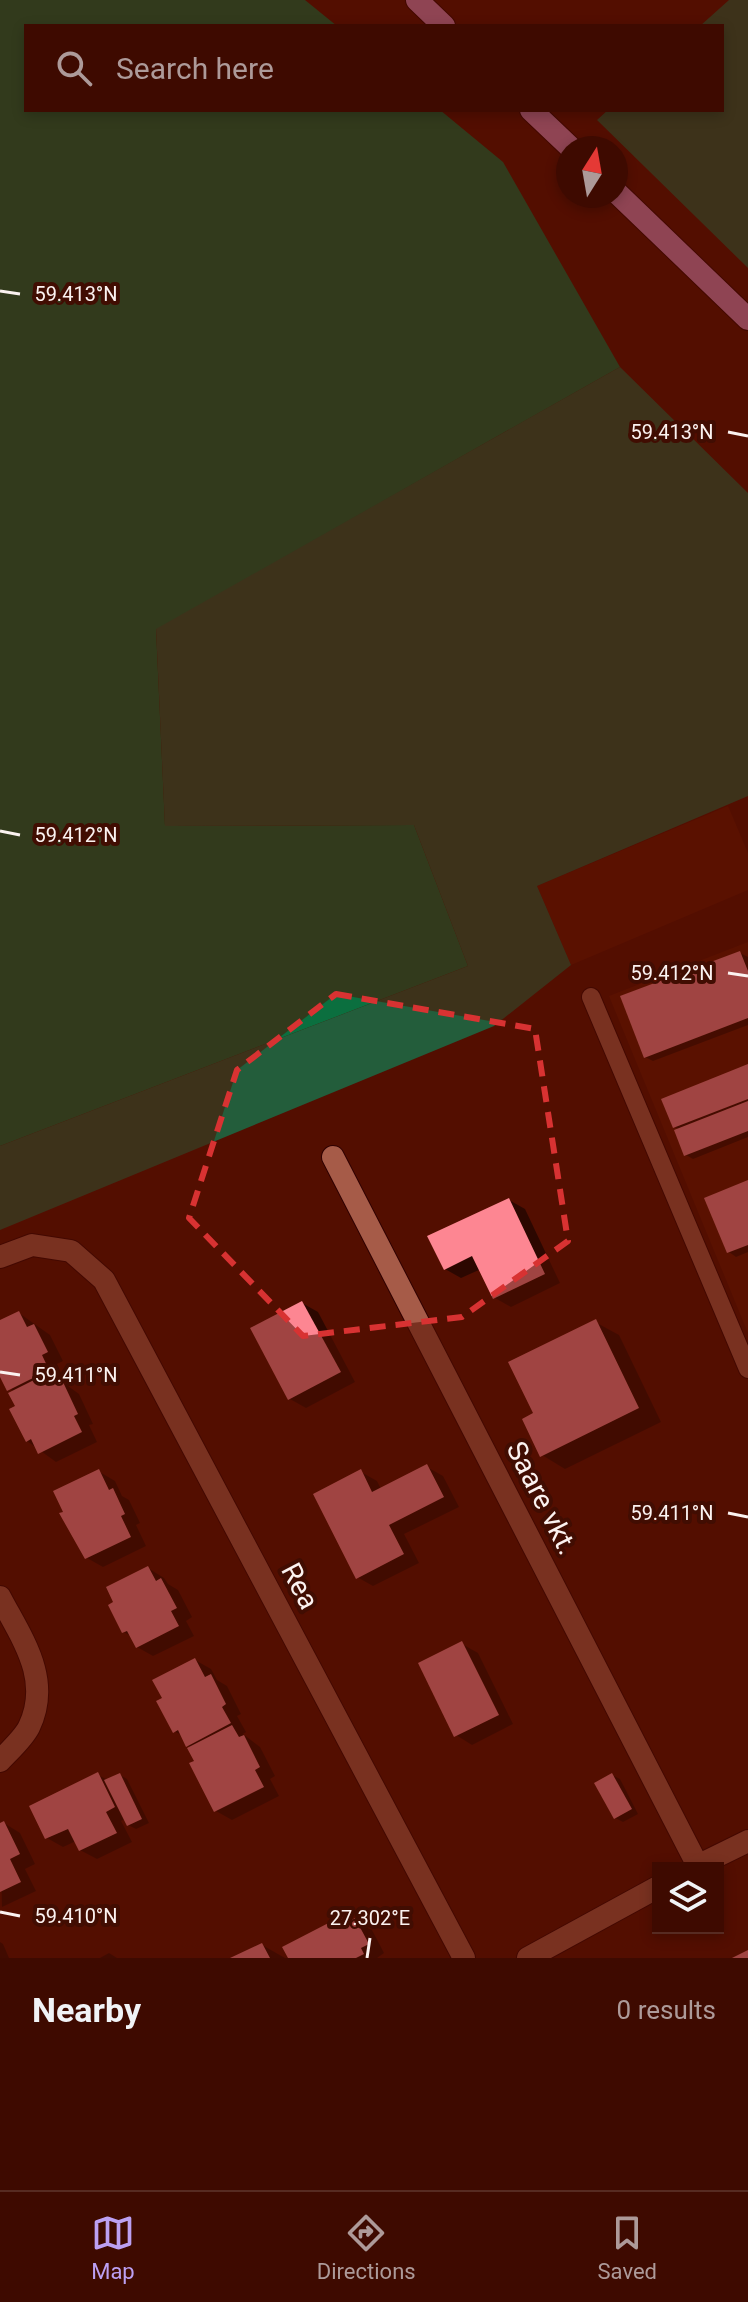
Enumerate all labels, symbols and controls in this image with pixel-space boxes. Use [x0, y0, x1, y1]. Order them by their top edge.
search box [24, 24, 724, 112]
icon: search [52, 46, 96, 90]
text: Search here [116, 51, 274, 86]
north arrow [556, 136, 628, 208]
text: 59.413°N [34, 282, 118, 306]
text: 59.413°N [630, 420, 714, 444]
text: 59.412°N [34, 823, 118, 847]
text: 59.412°N [630, 961, 714, 985]
text: 59.411°N [34, 1363, 118, 1387]
street label: Saare vkt. [500, 1436, 584, 1560]
text: 59.411°N [630, 1501, 714, 1525]
street label: Rea [274, 1557, 326, 1615]
map controls [652, 1862, 724, 1934]
button: layers [652, 1862, 724, 1934]
text: 59.410°N [34, 1904, 118, 1928]
text: 27.302°E [330, 1906, 410, 1930]
text: Nearby [32, 1990, 141, 2030]
text: 0 results [617, 1995, 716, 2025]
tab: Map [91, 2211, 135, 2284]
tab: Directions [317, 2211, 416, 2284]
tab: Saved [598, 2211, 657, 2284]

